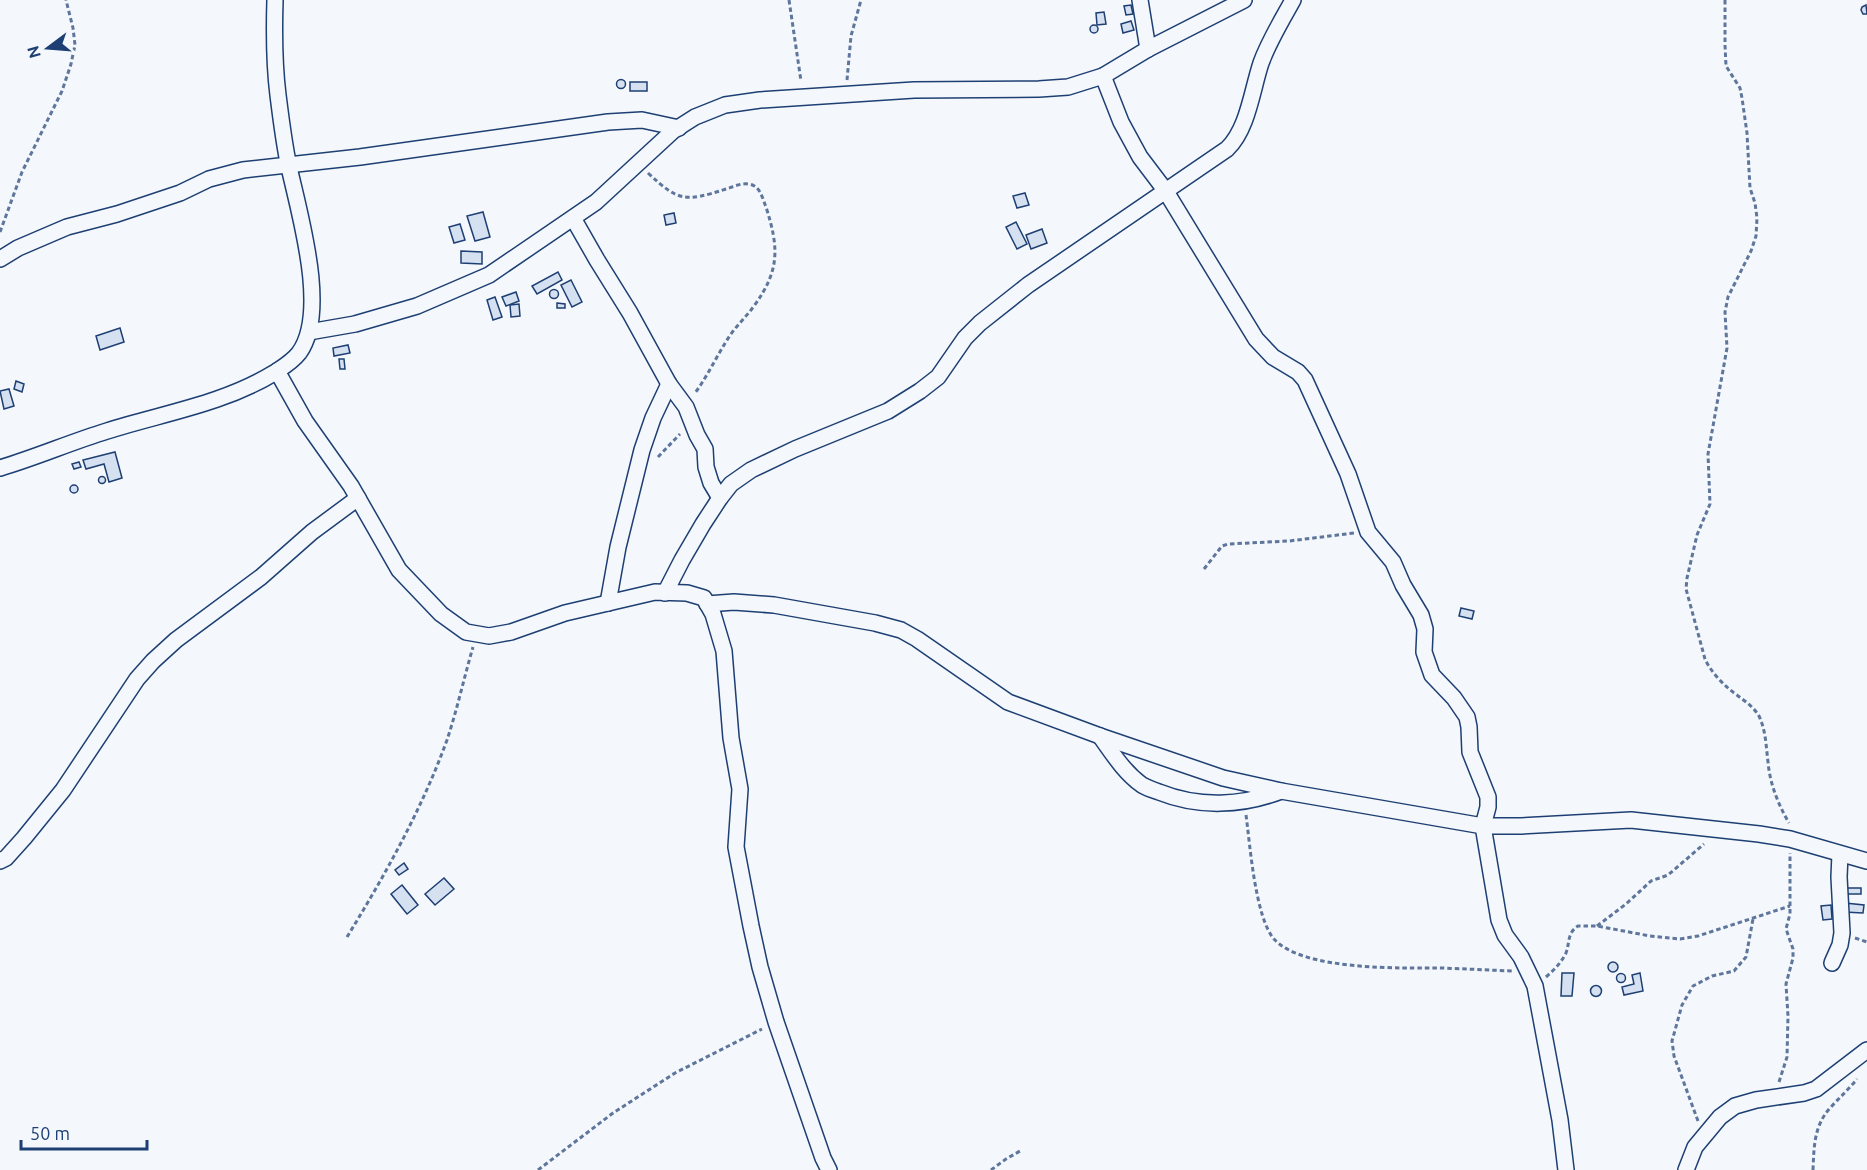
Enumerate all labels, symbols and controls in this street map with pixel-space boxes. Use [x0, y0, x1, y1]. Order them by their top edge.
north arrow [18, 18, 78, 78]
text: N [23, 44, 44, 60]
scale bar [21, 1113, 147, 1151]
text: 50 m [30, 1123, 70, 1143]

